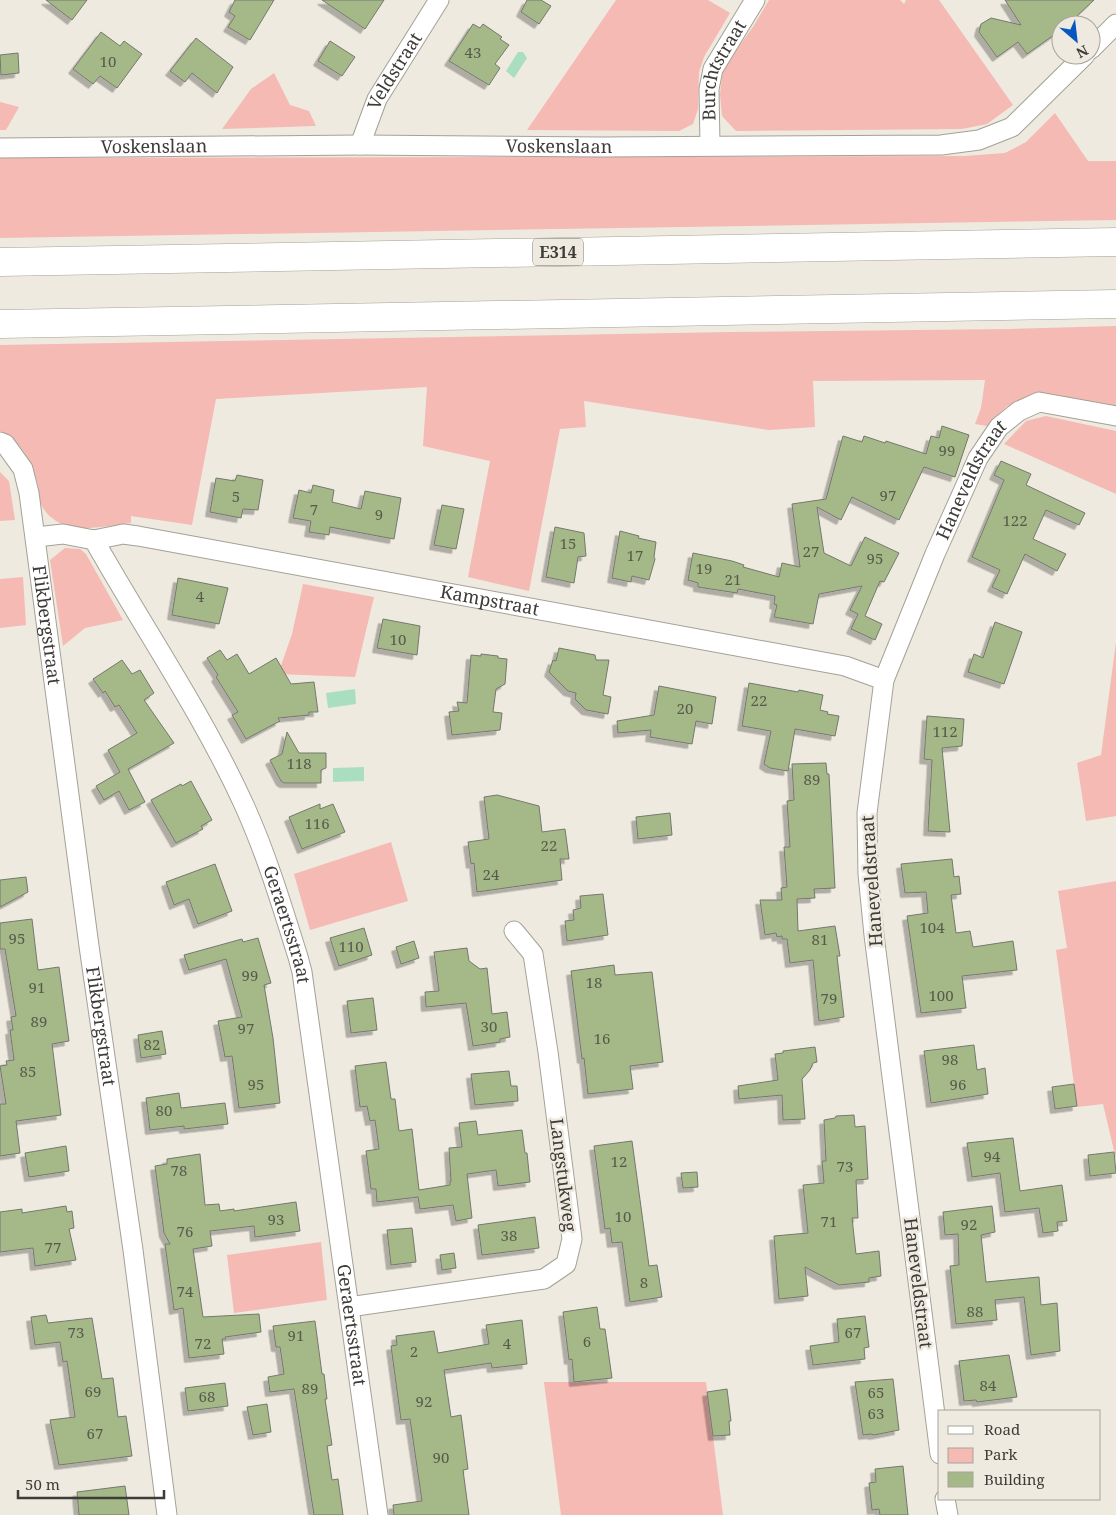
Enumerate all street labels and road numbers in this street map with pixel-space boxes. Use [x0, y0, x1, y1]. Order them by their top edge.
street label: Burchtstraat [696, 15, 751, 121]
street label: Veldstraat [361, 27, 427, 113]
street label: Voskenslaan [101, 133, 208, 158]
street label: Voskenslaan [506, 133, 613, 158]
road number: E314 [533, 238, 583, 266]
street label: Haneveldstraat [930, 413, 1010, 543]
street label: Flikbergstraat [28, 563, 67, 686]
street label: Kampstraat [438, 579, 541, 621]
street label: Haneveldstraat [854, 815, 888, 948]
street label: Geraertsstraat [258, 862, 316, 985]
street label: Flikbergstraat [81, 965, 122, 1088]
street label: Langstukweg [545, 1117, 583, 1233]
street label: Haneveldstraat [899, 1216, 939, 1350]
street label: Geraertsstraat [332, 1262, 373, 1387]

